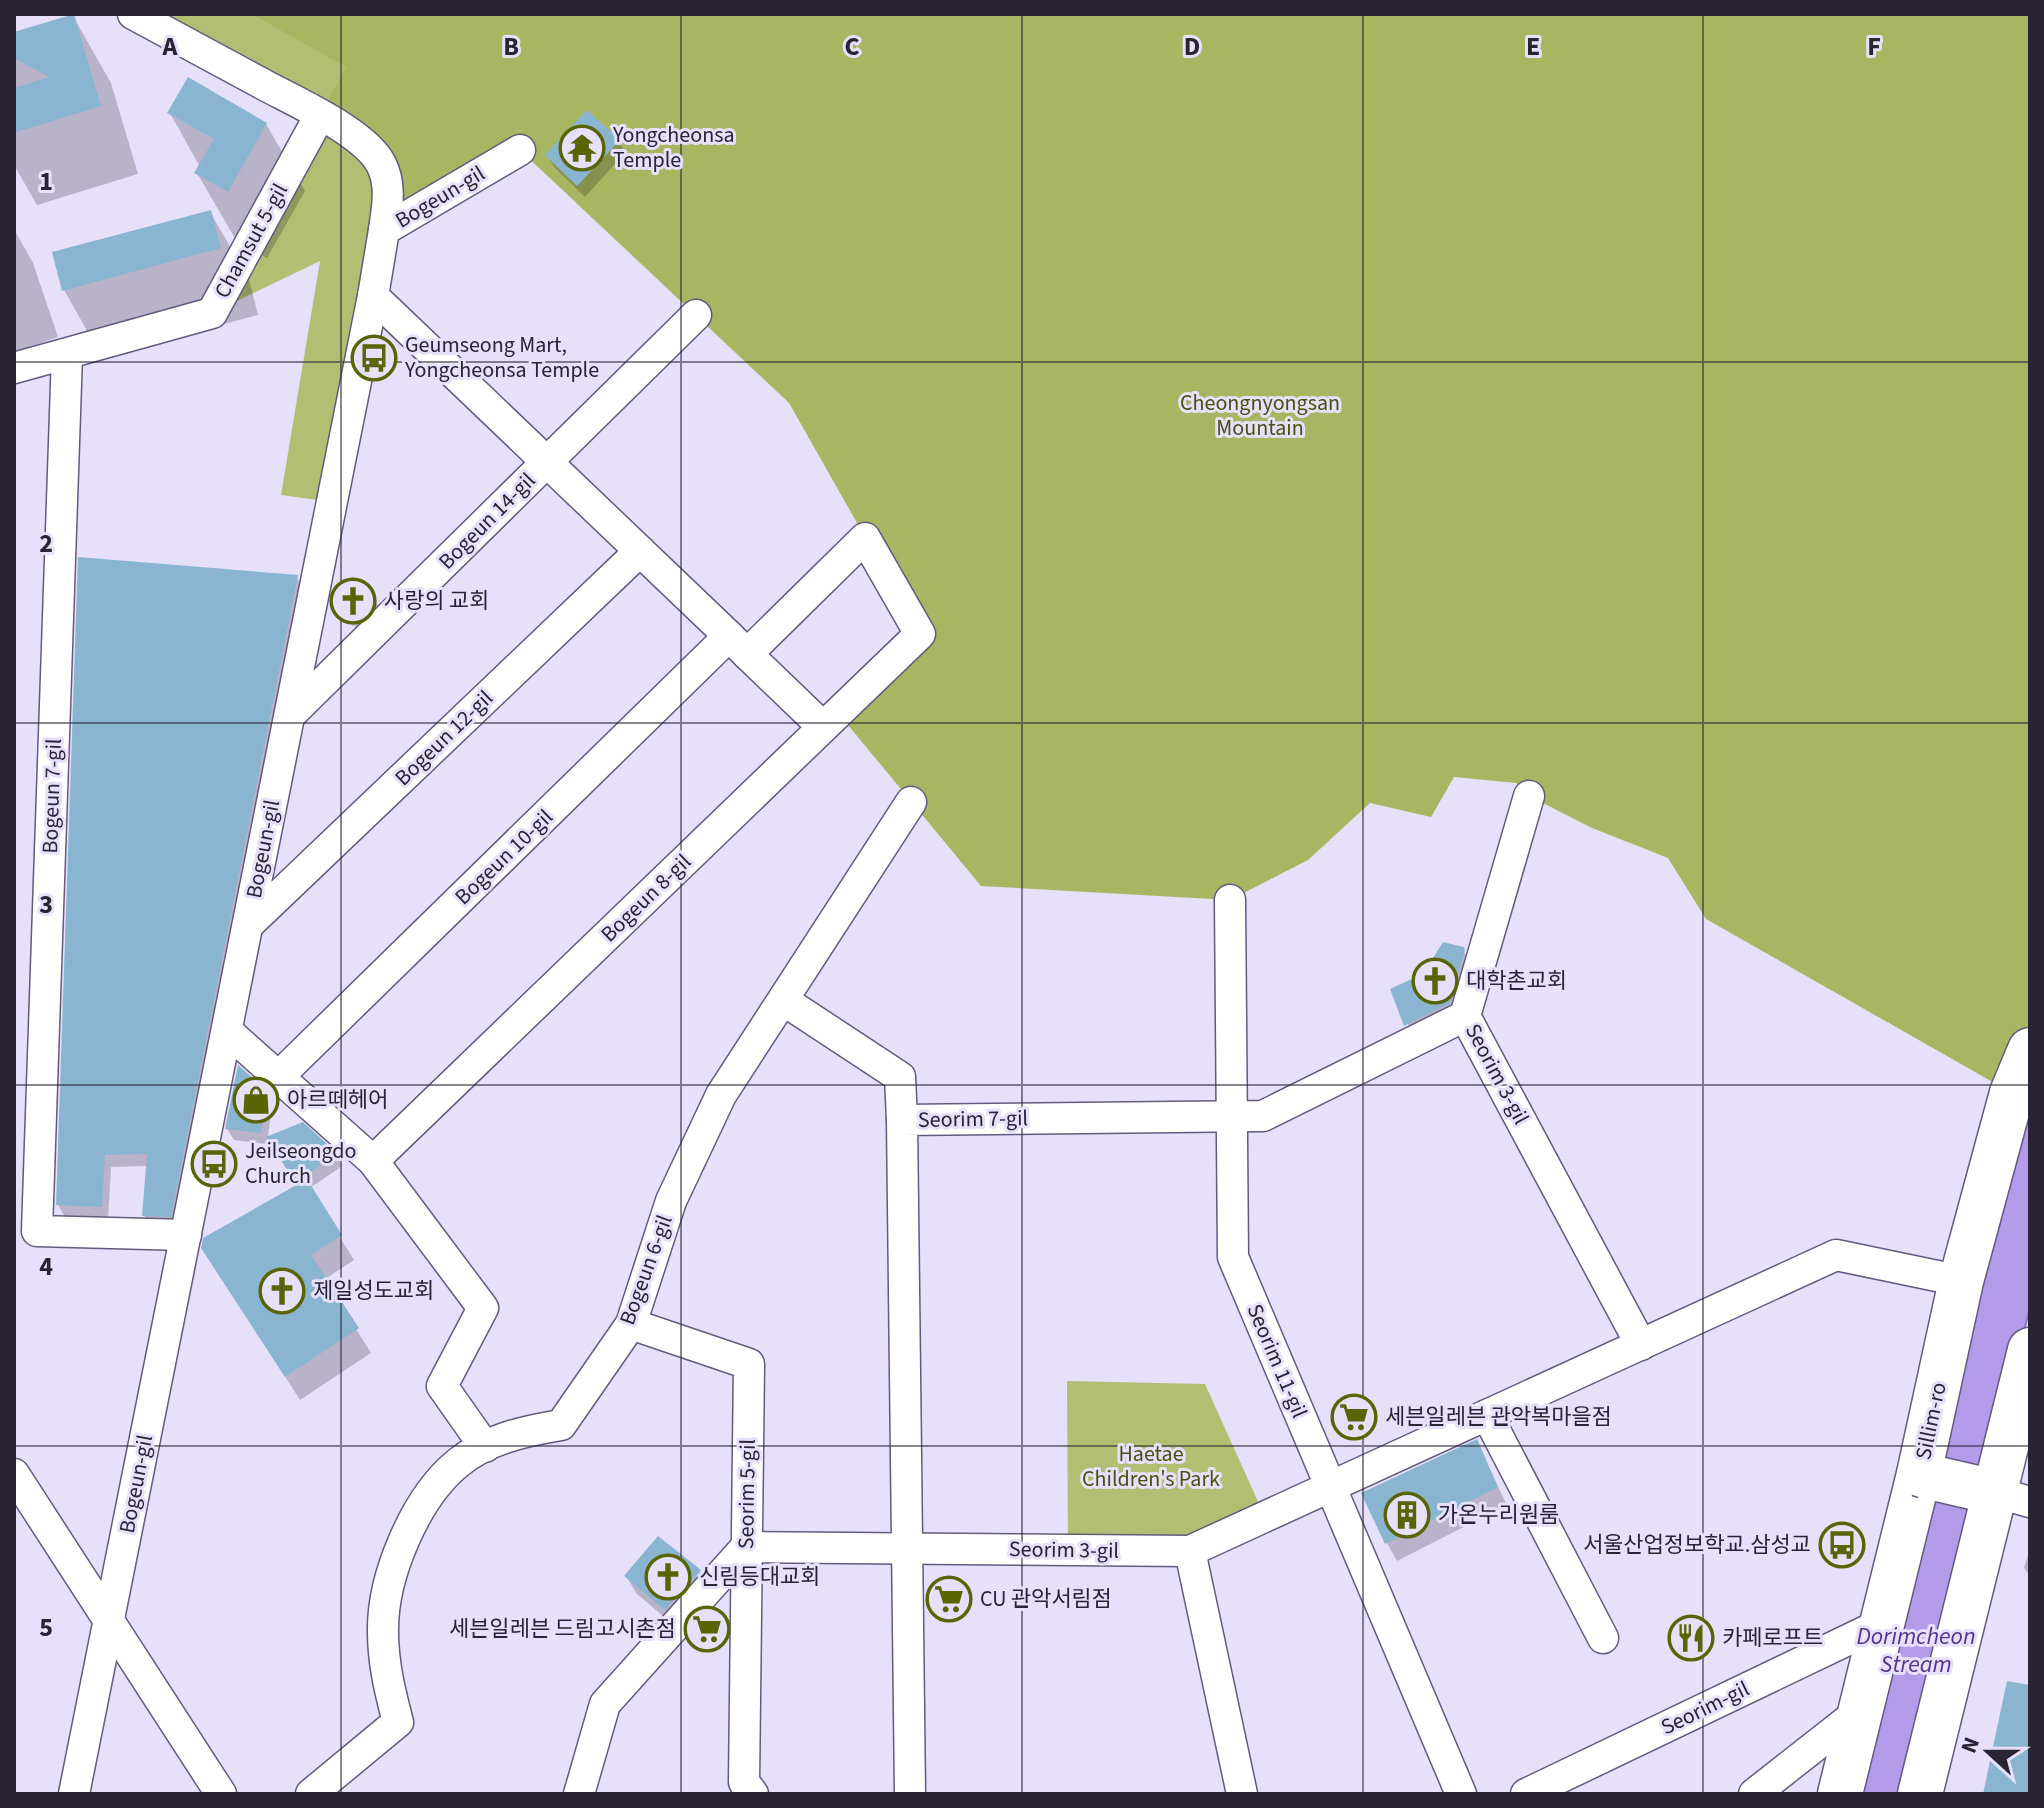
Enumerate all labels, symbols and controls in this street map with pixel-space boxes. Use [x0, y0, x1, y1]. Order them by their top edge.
text: A [162, 28, 179, 65]
text: B [503, 28, 519, 65]
text: C [844, 28, 860, 65]
text: D [1184, 28, 1200, 65]
text: E [1526, 28, 1540, 65]
text: F [1867, 28, 1881, 65]
place label: Yongcheonsa Temple [612, 119, 735, 176]
temple icon: Yongcheonsa Temple [558, 124, 606, 172]
street label: Bogeun-gil [389, 158, 491, 236]
text: 1 [39, 163, 53, 200]
street label: Chamsut 5-gil [206, 178, 296, 304]
place label: Geumseong Mart, Yongcheonsa Temple [404, 329, 599, 386]
bus stop icon: Geumseong Mart, Yongcheonsa Temple [350, 334, 398, 382]
park label: Cheongnyongsan Mountain [1180, 387, 1340, 444]
street label: Bogeun 14-gil [431, 465, 543, 577]
text: 2 [39, 525, 53, 562]
church icon: 사랑의 교회 [329, 577, 377, 625]
place label: 사랑의 교회 [384, 585, 490, 617]
street label: Bogeun 12-gil [388, 683, 500, 793]
street label: Bogeun 7-gil [34, 738, 70, 854]
street label: Bogeun-gil [238, 797, 288, 901]
street label: Bogeun 10-gil [448, 802, 560, 912]
street label: Bogeun 8-gil [594, 847, 698, 949]
text: 3 [39, 886, 53, 923]
church icon: 대학촌교회 [1411, 957, 1459, 1005]
place label: 대학촌교회 [1466, 965, 1567, 997]
street label: Seorim 3-gil [1457, 1018, 1537, 1130]
shop icon: 아르떼헤어 [232, 1076, 280, 1124]
place label: 아르떼헤어 [287, 1084, 388, 1116]
street label: Seorim 7-gil [918, 1102, 1028, 1136]
place label: Jeilseongdo Church [245, 1135, 356, 1192]
bus stop icon: Jeilseongdo Church [190, 1140, 238, 1188]
street label: Bogeun 6-gil [611, 1211, 681, 1329]
text: 4 [39, 1248, 53, 1285]
church icon: 제일성도교회 [258, 1267, 306, 1315]
place label: 제일성도교회 [313, 1275, 434, 1307]
street label: Seorim 11-gil [1239, 1299, 1315, 1423]
street label: Sillim-ro [1907, 1379, 1955, 1463]
supermarket icon: 세븐일레븐 관악복마을점 [1330, 1393, 1378, 1441]
place label: 세븐일레븐 관악복마을점 [1385, 1401, 1612, 1433]
street label: Bogeun-gil [111, 1432, 161, 1536]
park label: Haetae Children's Park [1082, 1438, 1220, 1495]
street label: Seorim 5-gil [730, 1439, 764, 1549]
building icon: 가온누리원룸 [1383, 1491, 1431, 1539]
place label: 가온누리원룸 [1438, 1499, 1559, 1531]
bus stop icon: 서울산업정보학교.삼성교 [1818, 1521, 1866, 1569]
place label: 서울산업정보학교.삼성교 [1583, 1529, 1811, 1561]
street label: Seorim 3-gil [1009, 1533, 1119, 1567]
church icon: 신림등대교회 [644, 1553, 692, 1601]
place label: 신림등대교회 [699, 1561, 820, 1593]
supermarket icon: CU 관악서림점 [925, 1575, 973, 1623]
place label: CU 관악서림점 [980, 1583, 1112, 1615]
supermarket icon: 세븐일레븐 드림고시촌점 [683, 1605, 731, 1653]
text: 5 [39, 1609, 53, 1646]
place label: 세븐일레븐 드림고시촌점 [449, 1613, 676, 1645]
restaurant icon: 카페로프트 [1667, 1614, 1715, 1662]
water label: Dorimcheon Stream [1856, 1619, 1976, 1682]
place label: 카페로프트 [1722, 1622, 1823, 1654]
street label: Seorim-gil [1655, 1673, 1755, 1743]
north arrow [1948, 1712, 2028, 1792]
text: N [1953, 1733, 1988, 1758]

